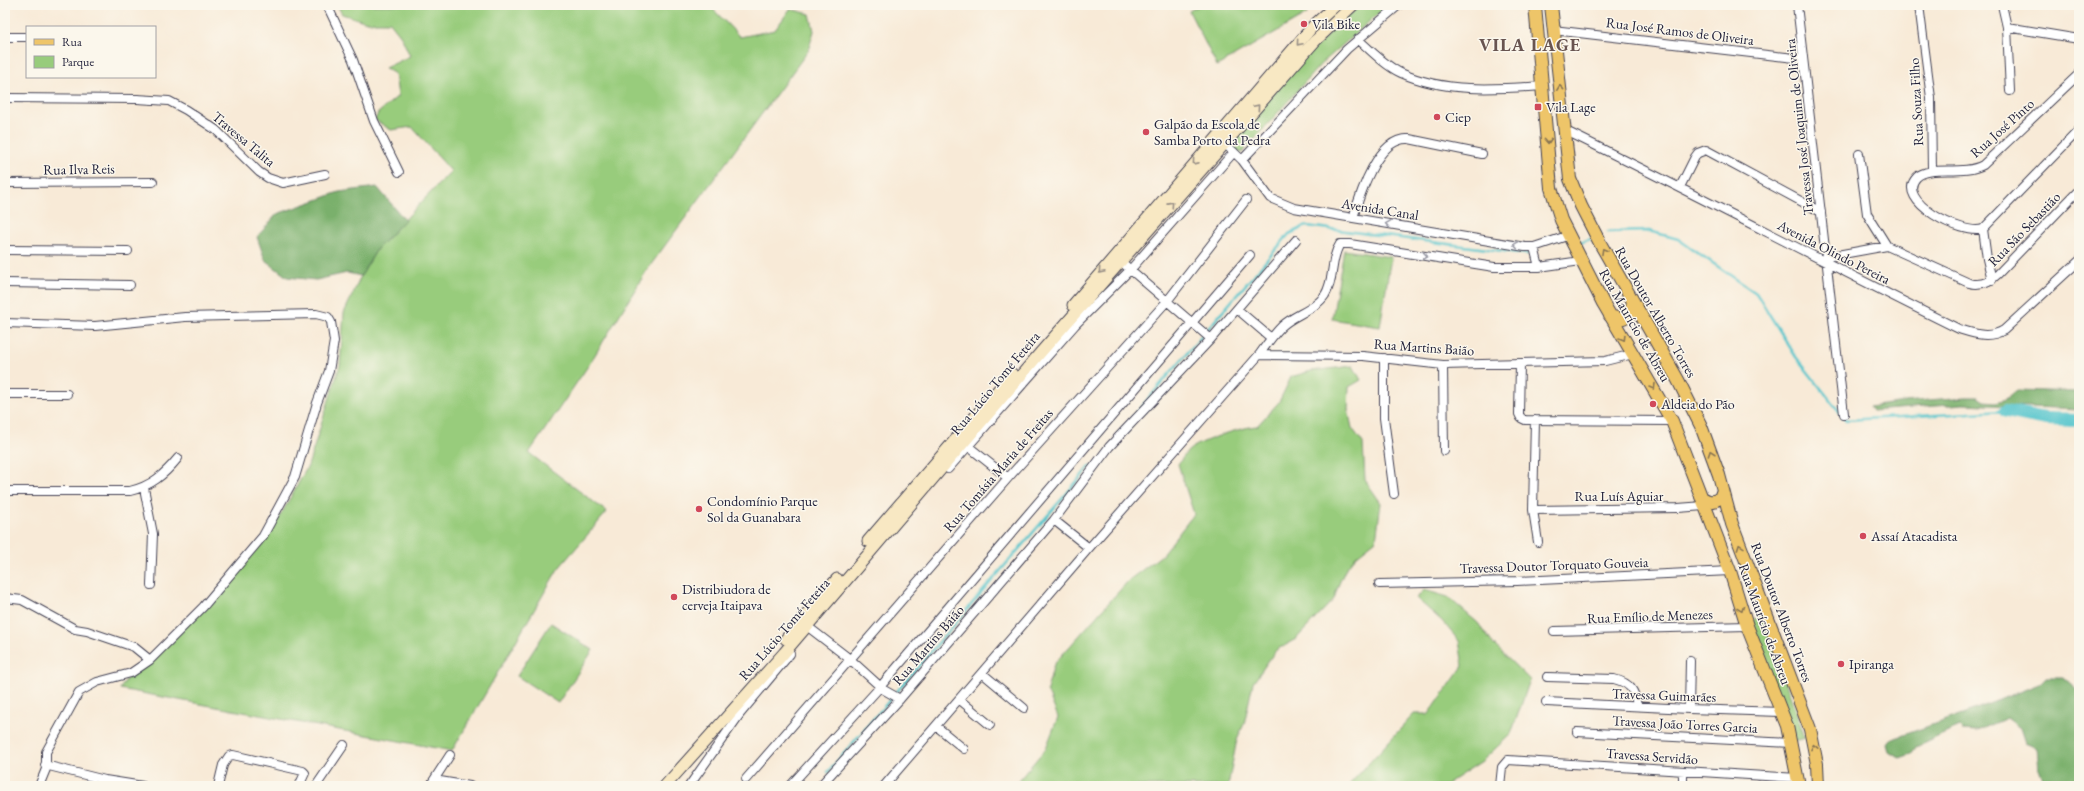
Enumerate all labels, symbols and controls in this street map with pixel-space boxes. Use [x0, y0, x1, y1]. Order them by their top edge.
street label: Rua José Ramos de Oliveira [1605, 13, 1755, 49]
place label: Vila Bike [1312, 15, 1361, 33]
marker: Vila Bike [1299, 19, 1309, 29]
legend [26, 26, 156, 78]
district label: VILA LAGE [1479, 33, 1581, 56]
text: Rua [62, 34, 82, 50]
street label: Travessa José Joaquim de Oliveira [1781, 37, 1817, 216]
one-way arrow [1296, 38, 1303, 46]
text: Parque [62, 54, 94, 70]
street label: Rua Souza Filho [1905, 57, 1927, 147]
one-way arrow [1556, 84, 1565, 91]
street label: Rua José Pinto [1966, 94, 2038, 161]
place label: Vila Lage [1546, 98, 1596, 116]
marker: Vila Lage [1533, 102, 1543, 112]
one-way arrow [1253, 104, 1260, 112]
street label: Travessa Talita [209, 107, 280, 171]
place label: Ciep [1445, 108, 1471, 126]
marker: Ciep [1432, 112, 1442, 122]
place label: Galpão da Escola de Samba Porto da Pedra [1154, 115, 1271, 149]
marker: Galpão da Escola de Samba Porto da Pedra [1141, 127, 1151, 137]
one-way arrow [1543, 138, 1552, 144]
one-way arrow [1193, 157, 1200, 165]
street label: Rua Ilva Reis [43, 159, 115, 179]
street label: Rua São Sebastião [1984, 188, 2064, 270]
street label: Avenida Canal [1339, 194, 1421, 224]
one-way arrow [1167, 201, 1174, 209]
street label: Avenida Olindo Pereira [1774, 215, 1894, 288]
one-way arrow [1385, 220, 1391, 229]
one-way arrow [1513, 241, 1520, 250]
street label: Rua Doutor Alberto Torres [1611, 243, 1701, 381]
one-way arrow [1602, 248, 1609, 255]
one-way arrow [1422, 251, 1428, 260]
street label: Rua Maurício de Abreu [1595, 265, 1675, 385]
one-way arrow [1098, 266, 1105, 274]
street label: Rua Lúcio Tomé Feteira [946, 327, 1044, 439]
one-way arrow [1619, 334, 1626, 341]
street label: Rua Martins Baião [1373, 335, 1475, 359]
one-way arrow [1649, 383, 1656, 390]
place label: Aldeia do Pão [1660, 395, 1735, 413]
marker: Aldeia do Pão [1648, 399, 1658, 409]
street label: Rua Tomásia Maria de Freitas [939, 404, 1057, 536]
one-way arrow [1707, 449, 1715, 456]
street label: Rua Luís Aguiar [1575, 487, 1664, 505]
place label: Condomínio Parque Sol da Guanabara [707, 492, 818, 526]
marker: Condomínio Parque Sol da Guanabara [694, 504, 704, 514]
place label: Assaí Atacadista [1870, 527, 1958, 545]
marker: Assaí Atacadista [1858, 531, 1868, 541]
street label: Rua Doutor Alberto Torres [1747, 540, 1817, 685]
one-way arrow [1737, 543, 1745, 550]
street label: Travessa Doutor Torquato Gouveia [1459, 553, 1649, 577]
street label: Rua Maurício de Abreu [1735, 561, 1796, 688]
street label: Rua Lúcio Tomé Feteira [735, 574, 834, 684]
place label: Distribiudora de cerveja Itaipava [682, 580, 771, 614]
marker: Distribiudora de cerveja Itaipava [669, 592, 679, 602]
street label: Rua Martins Baião [888, 601, 968, 689]
street label: Rua Emílio de Menezes [1587, 605, 1714, 627]
one-way arrow [1736, 605, 1744, 612]
place label: Ipiranga [1849, 655, 1894, 673]
marker: Ipiranga [1836, 659, 1846, 669]
street label: Travessa Guimarães [1612, 684, 1717, 706]
street label: Travessa João Torres Garcia [1612, 711, 1759, 737]
street label: Travessa Servidão [1605, 744, 1699, 768]
one-way arrow [1810, 744, 1819, 751]

